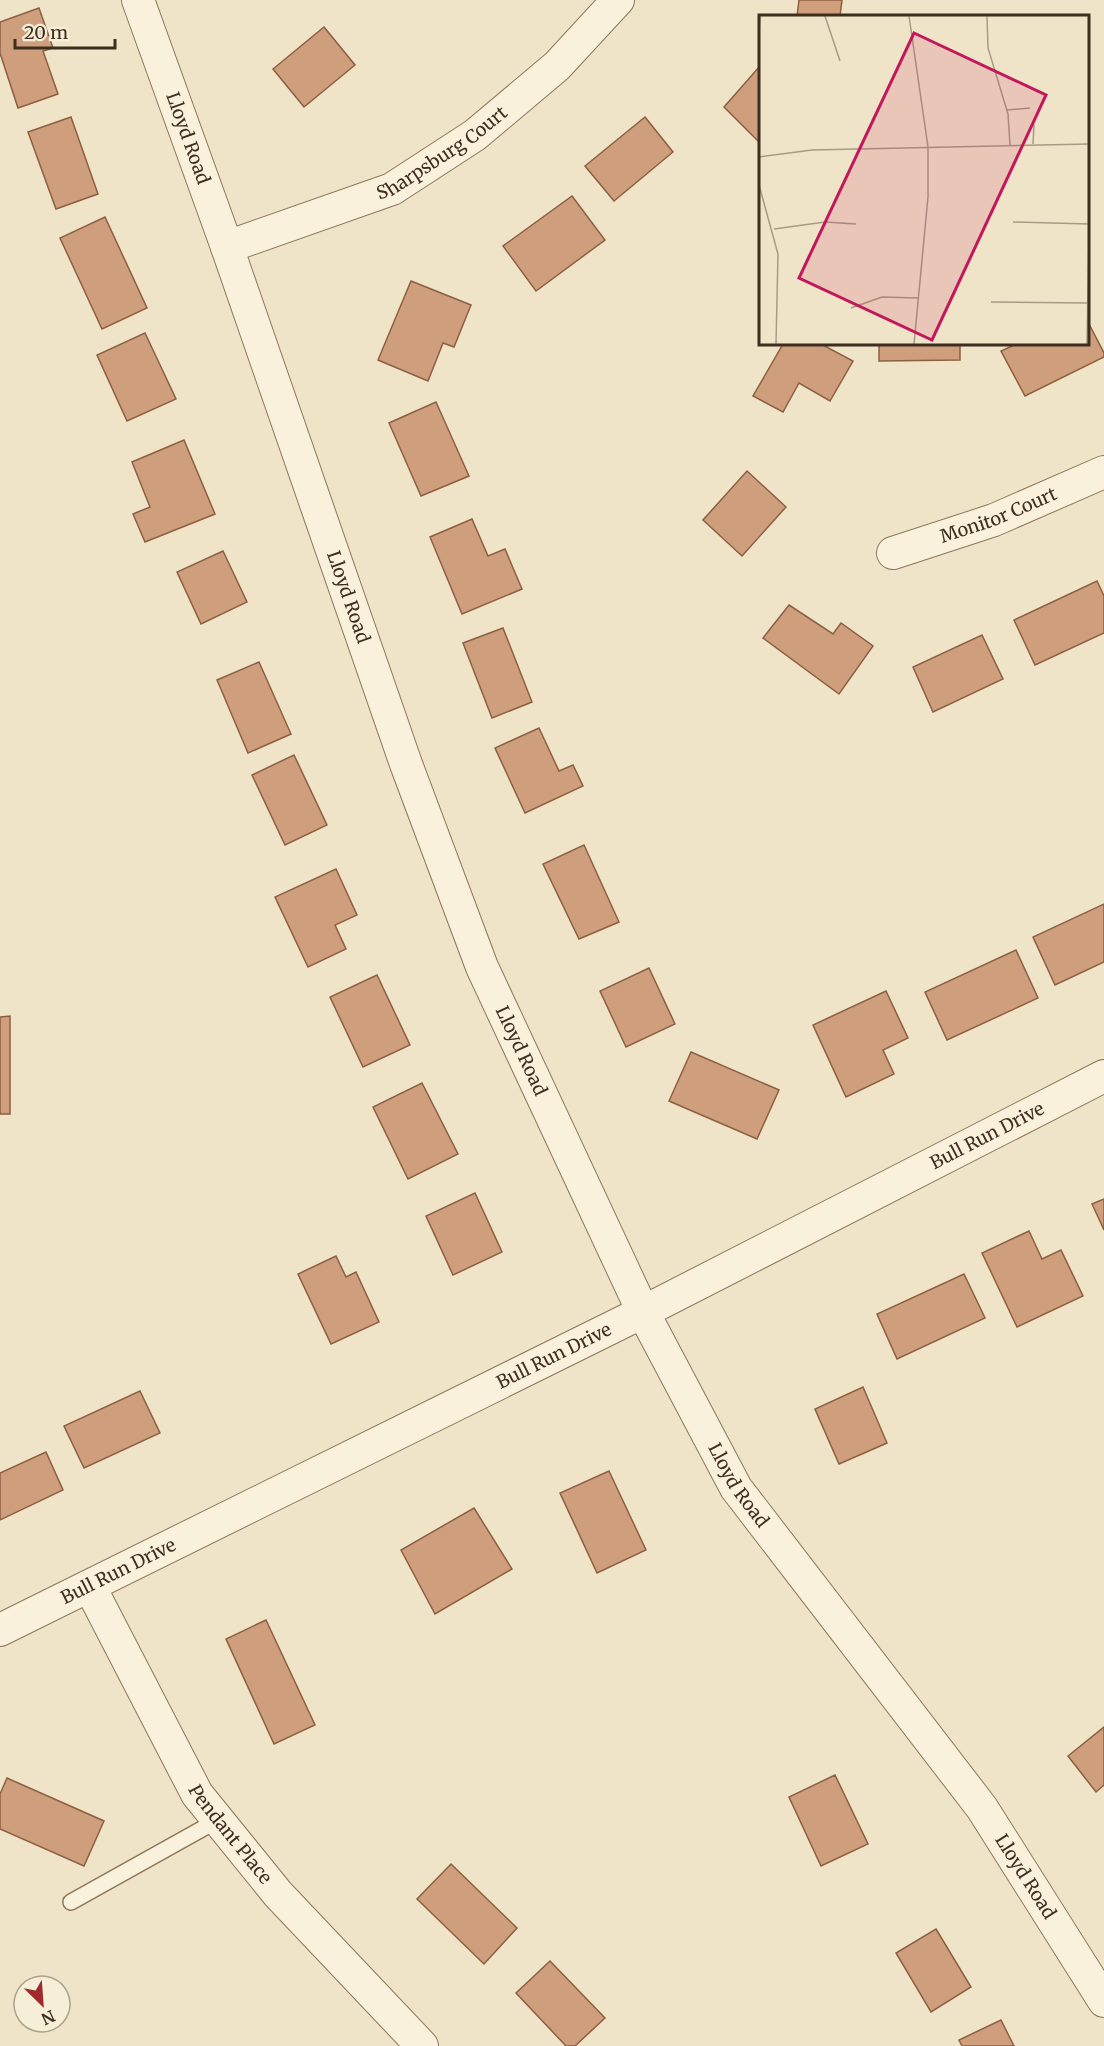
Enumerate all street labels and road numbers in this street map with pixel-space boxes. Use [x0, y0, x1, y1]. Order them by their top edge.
street label: Lloyd Road [161, 89, 215, 187]
street label: Sharpsburg Court [373, 101, 512, 205]
street label: Monitor Court [937, 482, 1060, 548]
street label: Lloyd Road [322, 548, 375, 646]
street label: Lloyd Road [491, 1002, 552, 1099]
street label: Bull Run Drive [926, 1097, 1048, 1174]
street label: Bull Run Drive [493, 1318, 615, 1394]
street label: Lloyd Road [703, 1439, 774, 1532]
street label: Bull Run Drive [57, 1533, 179, 1609]
street label: Pendant Place [183, 1781, 277, 1888]
street label: Lloyd Road [990, 1830, 1061, 1923]

